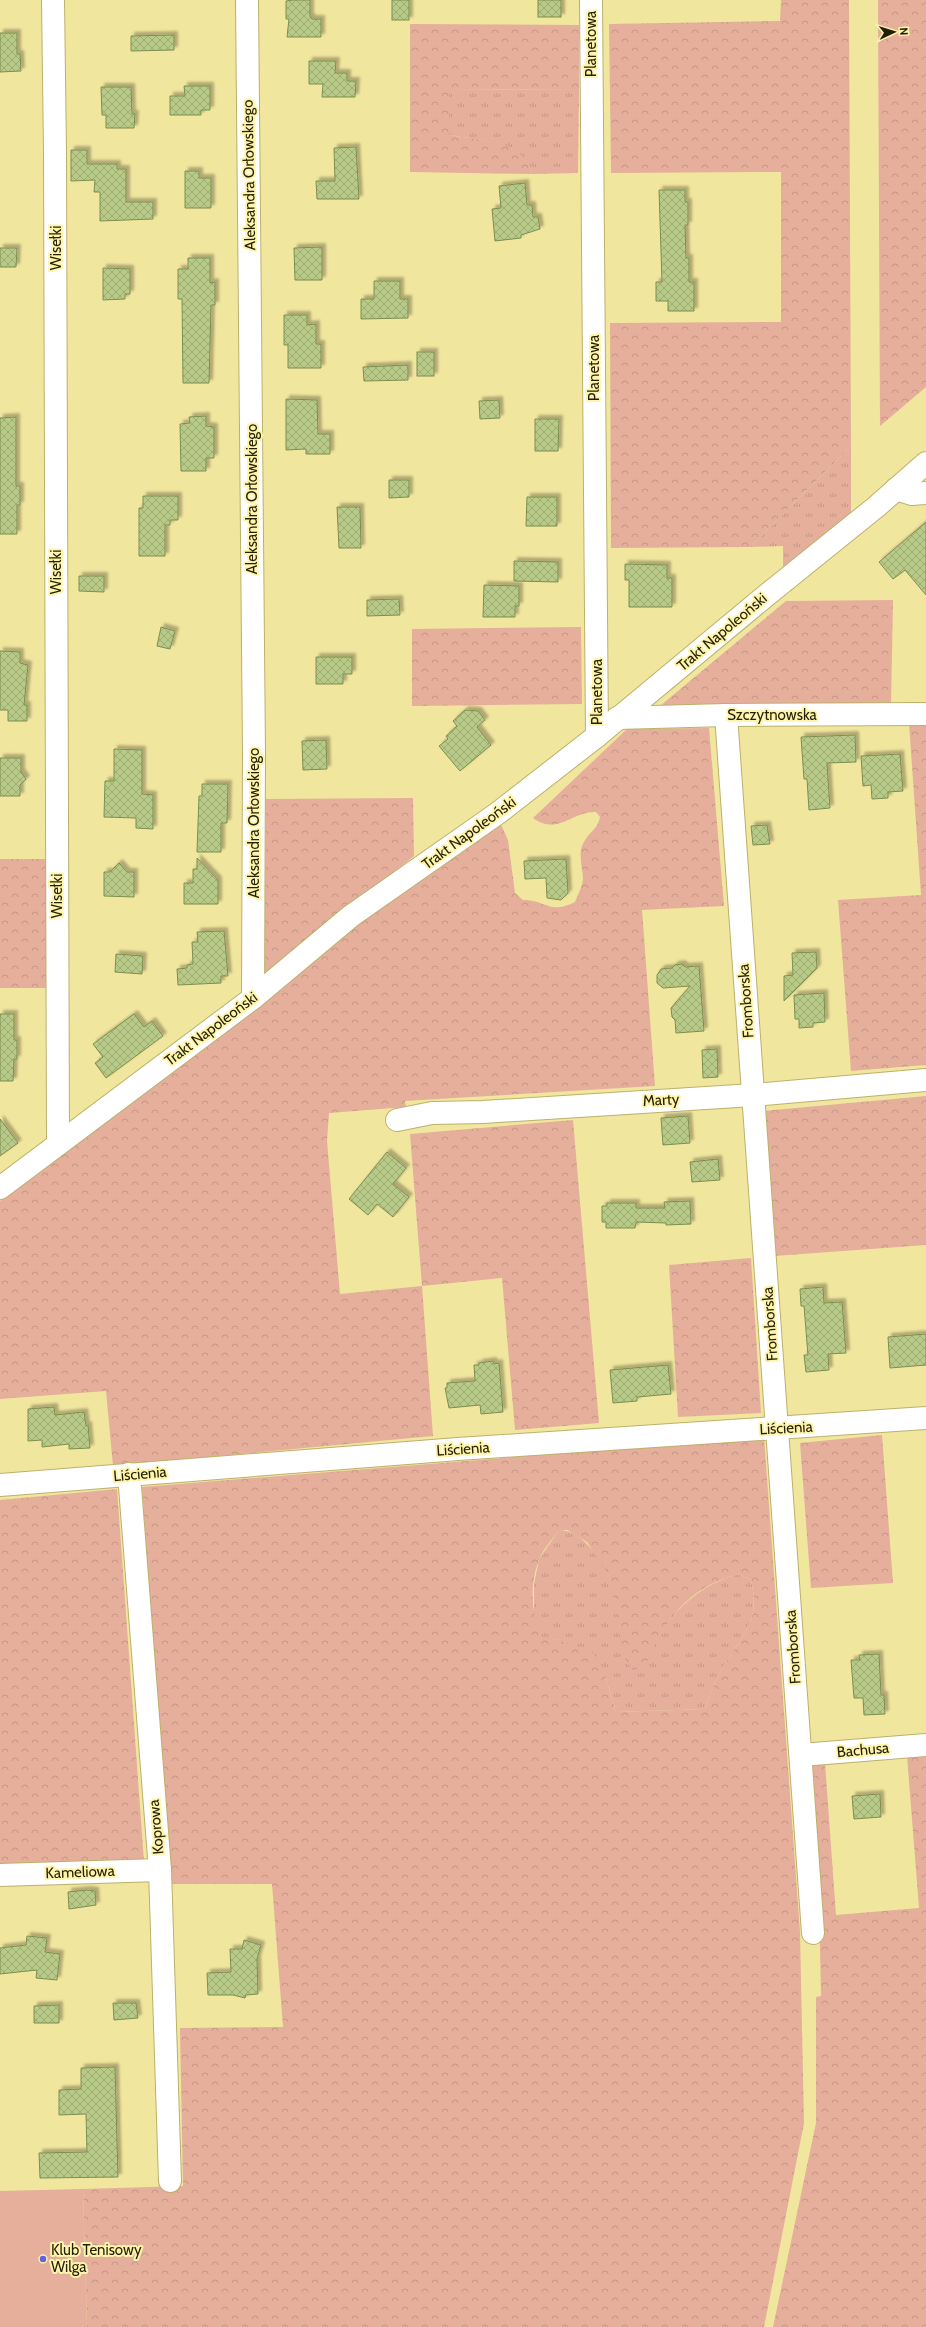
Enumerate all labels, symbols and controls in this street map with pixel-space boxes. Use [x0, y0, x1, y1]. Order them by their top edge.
street label: Planetowa [582, 10, 600, 77]
north arrow [874, 12, 914, 52]
text: N [897, 27, 911, 36]
street label: Aleksandra Orłowskiego [239, 100, 259, 250]
street label: Wisełki [47, 226, 65, 270]
street label: Planetowa [585, 334, 603, 401]
street label: Aleksandra Orłowskiego [243, 424, 261, 574]
street label: Wisełki [47, 550, 65, 594]
street label: Trakt Napoleoński [673, 589, 771, 675]
street label: Planetowa [588, 658, 606, 725]
street label: Szczytnowska [727, 706, 818, 724]
street label: Aleksandra Orłowskiego [245, 748, 263, 898]
street label: Trakt Napoleoński [418, 793, 520, 873]
street label: Wisełki [48, 874, 66, 918]
street label: Fromborska [734, 962, 758, 1039]
street label: Trakt Napoleoński [161, 988, 261, 1070]
street label: Marty [642, 1090, 680, 1110]
street label: Fromborska [758, 1285, 782, 1362]
street label: Liścienia [759, 1418, 814, 1438]
street label: Liścienia [436, 1438, 491, 1460]
street label: Liścienia [113, 1463, 168, 1485]
street label: Fromborska [781, 1608, 805, 1685]
street label: Bachusa [836, 1739, 891, 1761]
street label: Koprowa [145, 1798, 167, 1855]
street label: Kameliowa [45, 1862, 116, 1882]
place label: Klub Tenisowy Wilga [51, 2241, 142, 2276]
marker: Klub Tenisowy Wilga [38, 2254, 48, 2264]

